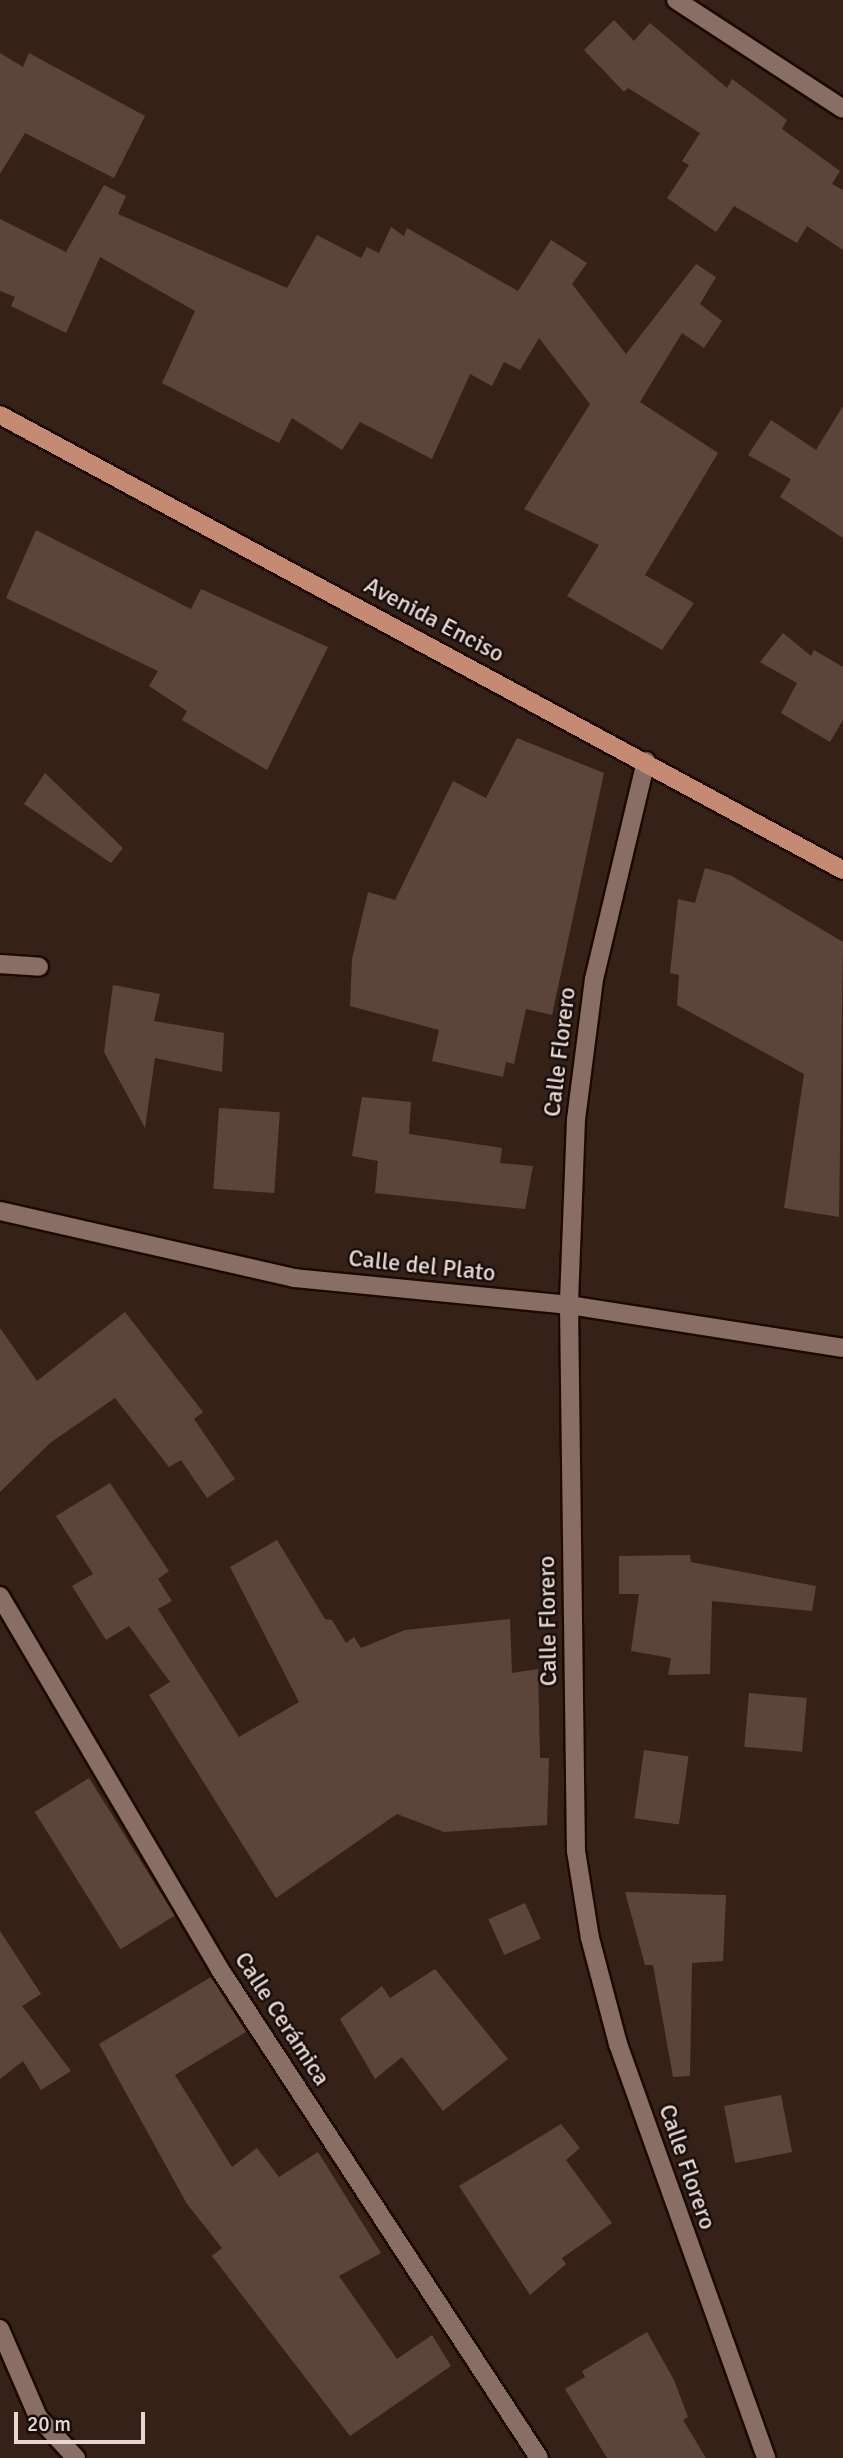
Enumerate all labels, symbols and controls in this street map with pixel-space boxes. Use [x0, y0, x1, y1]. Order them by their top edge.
street label: Avenida Enciso [359, 571, 509, 669]
street label: Calle Florero [538, 986, 582, 1118]
street label: Calle del Plato [347, 1244, 497, 1288]
street label: Calle Florero [532, 1556, 564, 1686]
street label: Calle Cerámica [228, 1947, 336, 2091]
street label: Calle Florero [652, 2101, 722, 2233]
scale bar [18, 2398, 149, 2442]
text: 20 m [27, 2411, 71, 2437]

